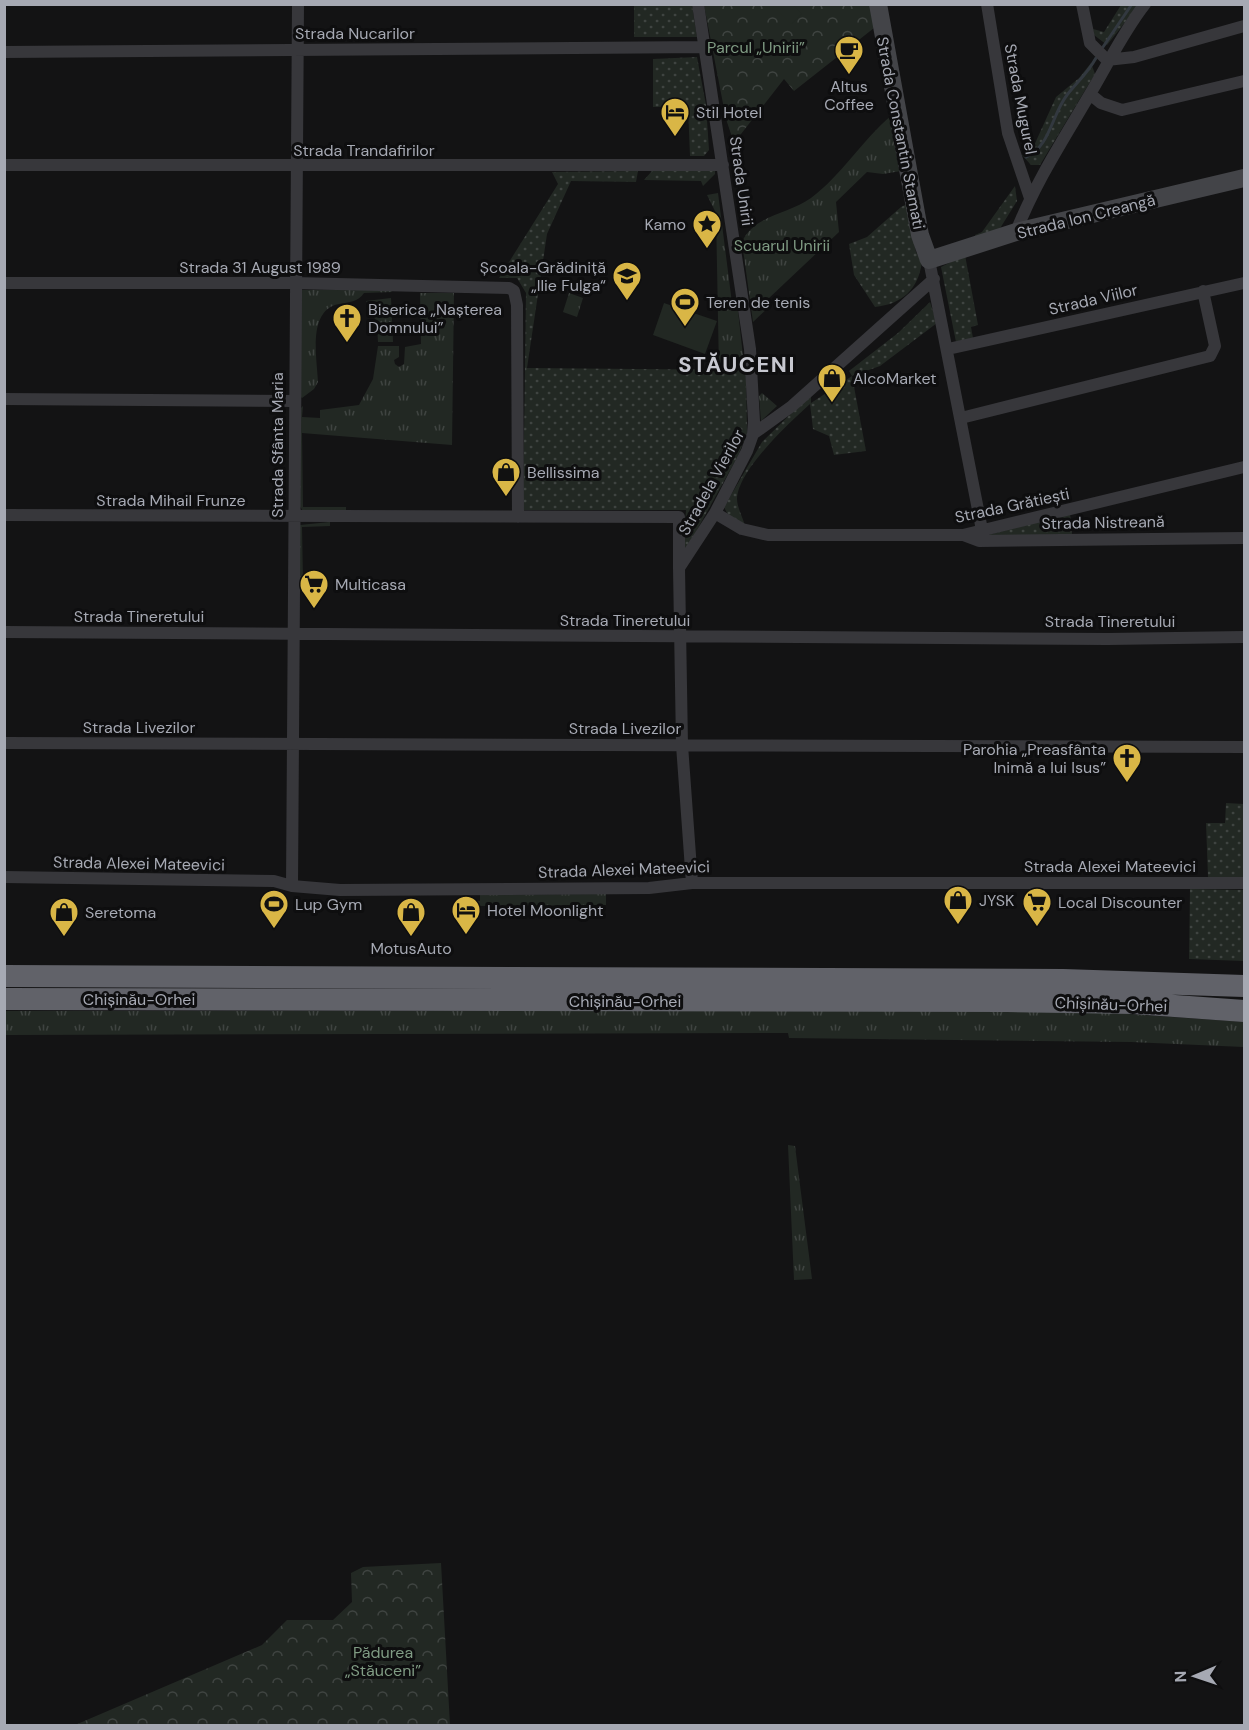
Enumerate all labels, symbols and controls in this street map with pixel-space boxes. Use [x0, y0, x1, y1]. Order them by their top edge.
street label: Strada Nucarilor [295, 23, 415, 44]
cafe icon: Altus Coffee [833, 34, 865, 76]
street label: Strada Constantin Stamati [872, 35, 929, 231]
park label: Parcul „Unirii” [707, 37, 805, 58]
street label: Strada Mugurel [1000, 42, 1042, 156]
place label: Altus Coffee [824, 76, 874, 115]
hotel icon: Stil Hotel [659, 96, 691, 138]
place label: Stil Hotel [696, 102, 762, 123]
street label: Strada Unirii [725, 135, 758, 227]
street label: Strada Trandafirilor [293, 140, 435, 161]
street label: Strada Ion Creangă [1015, 189, 1157, 244]
place icon: Kamo [691, 208, 723, 250]
place label: Kamo [645, 214, 686, 235]
park label: Scuarul Unirii [734, 235, 830, 256]
street label: Strada 31 August 1989 [179, 257, 341, 278]
place label: Școala-Grădiniță „Ilie Fulga“ [480, 257, 606, 296]
school or university icon: Școala-Grădiniță „Ilie Fulga“ [611, 260, 643, 302]
street label: Strada Viilor [1047, 279, 1140, 320]
sports icon: Teren de tenis [669, 286, 701, 328]
place label: Teren de tenis [706, 292, 810, 313]
place label: Biserica „Nașterea Domnului” [368, 299, 502, 338]
church icon: Biserica „Nașterea Domnului” [331, 302, 363, 344]
district label: STĂUCENI [678, 350, 796, 379]
shop icon: AlcoMarket [816, 362, 848, 404]
place label: AlcoMarket [853, 368, 937, 389]
street label: Strada Sfânta Maria [267, 372, 288, 518]
street label: Stradela Vierilor [674, 425, 749, 539]
shop icon: Bellissima [490, 456, 522, 498]
place label: Bellissima [527, 462, 600, 483]
street label: Strada Grătiești [953, 483, 1071, 528]
street label: Strada Mihail Frunze [96, 490, 246, 511]
street label: Strada Nistreană [1041, 511, 1165, 534]
supermarket icon: Multicasa [298, 568, 330, 610]
place label: Multicasa [335, 574, 406, 595]
street label: Strada Tineretului [74, 606, 204, 627]
street label: Strada Tineretului [560, 610, 690, 631]
street label: Strada Tineretului [1045, 611, 1175, 632]
street label: Strada Livezilor [83, 717, 195, 738]
street label: Strada Livezilor [569, 718, 681, 739]
place label: Parohia „Preasfânta Inimă a lui Isus” [963, 739, 1106, 778]
church icon: Parohia „Preasfânta Inimă a lui Isus” [1111, 742, 1143, 784]
street label: Strada Alexei Mateevici [53, 852, 225, 875]
street label: Strada Alexei Mateevici [538, 856, 710, 883]
street label: Strada Alexei Mateevici [1024, 856, 1196, 877]
shop icon: JYSK [942, 884, 974, 926]
supermarket icon: Local Discounter [1021, 886, 1053, 928]
sports icon: Lup Gym [258, 888, 290, 930]
place label: JYSK [979, 890, 1014, 911]
place label: Local Discounter [1058, 892, 1182, 913]
place label: Lup Gym [295, 894, 362, 915]
hotel icon: Hotel Moonlight [450, 894, 482, 936]
shop icon: Seretoma [48, 896, 80, 938]
shop icon: MotusAuto [395, 896, 427, 938]
place label: Hotel Moonlight [487, 900, 603, 921]
place label: Seretoma [85, 902, 156, 923]
place label: MotusAuto [370, 938, 452, 959]
street label: Chișinău-Orhei [83, 989, 195, 1010]
street label: Chișinău-Orhei [569, 991, 681, 1012]
street label: Chișinău-Orhei [1054, 992, 1168, 1017]
park label: Pădurea „Stăuceni” [345, 1642, 421, 1681]
north arrow [1165, 1646, 1225, 1706]
text: N [1170, 1670, 1191, 1683]

